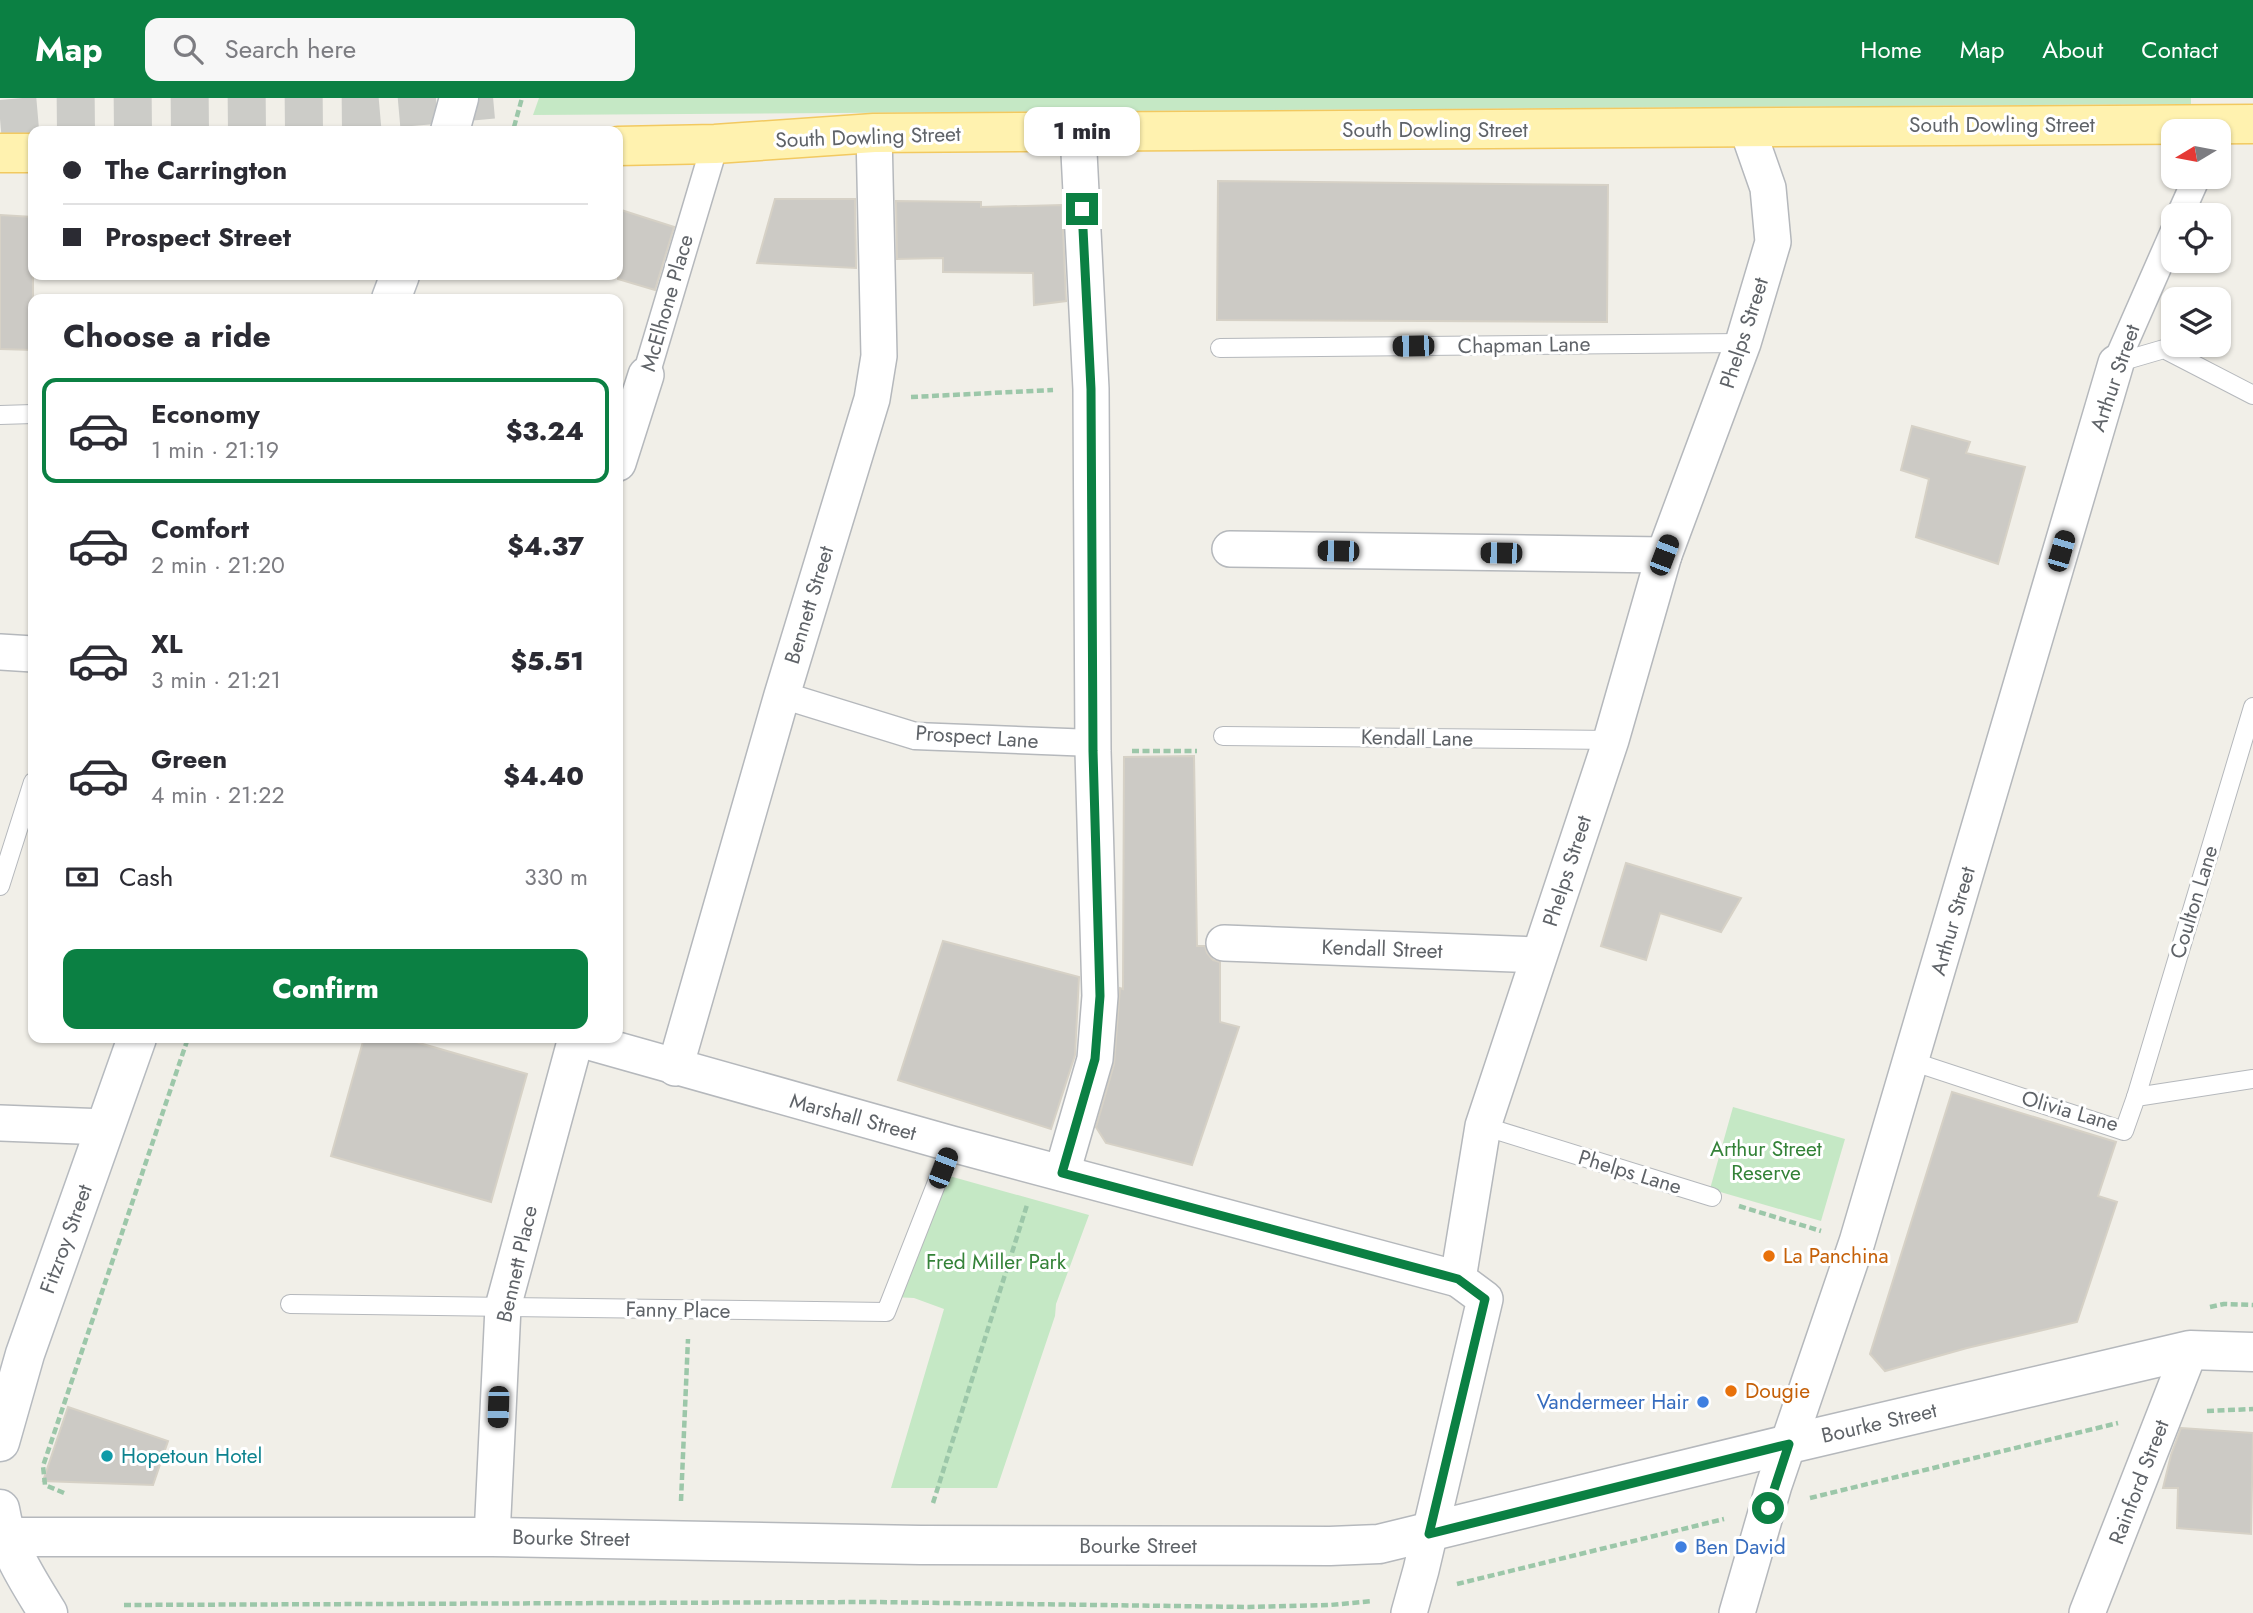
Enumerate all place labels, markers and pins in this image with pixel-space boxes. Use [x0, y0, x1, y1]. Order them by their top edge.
place label: La Panchina [1783, 1241, 1889, 1271]
marker: La Panchina [1761, 1248, 1777, 1264]
place label: Dougie [1745, 1376, 1810, 1406]
marker: Dougie [1723, 1383, 1739, 1399]
place label: Vandermeer Hair [1537, 1387, 1690, 1417]
marker: Vandermeer Hair [1695, 1394, 1711, 1410]
place label: Hopetoun Hotel [121, 1441, 262, 1471]
marker: Hopetoun Hotel [99, 1448, 115, 1464]
place label: Ben David [1695, 1532, 1786, 1562]
marker: Ben David [1673, 1539, 1689, 1555]

